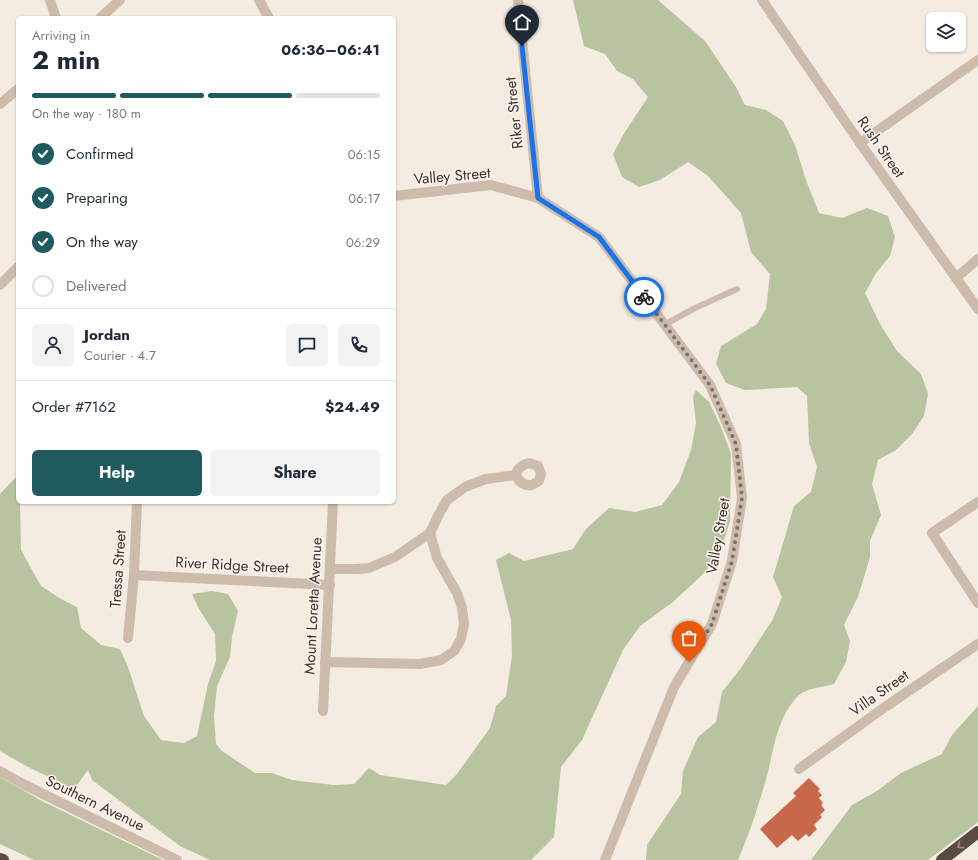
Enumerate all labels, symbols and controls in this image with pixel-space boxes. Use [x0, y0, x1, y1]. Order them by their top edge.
pin [505, 5, 539, 46]
icon: home [511, 11, 533, 33]
map controls [926, 12, 966, 52]
button: layers [926, 12, 966, 52]
text: Arriving in [32, 26, 90, 45]
text: 06:36–06:41 [281, 39, 380, 61]
text: 2 min [32, 41, 100, 79]
street label: Riker Street [499, 76, 529, 150]
text: On the way · 180 m [32, 104, 141, 123]
street label: Rush Street [852, 112, 910, 183]
icon: check [32, 143, 54, 165]
text: Confirmed [66, 143, 134, 165]
text: 06:15 [348, 145, 380, 164]
street label: Valley Street [413, 162, 492, 190]
icon: check [32, 187, 54, 209]
text: Preparing [66, 187, 128, 209]
text: 06:17 [348, 189, 380, 208]
icon: check [32, 231, 54, 253]
text: On the way [66, 231, 138, 253]
text: 06:29 [346, 233, 380, 252]
text: Delivered [66, 275, 127, 297]
courier [624, 277, 664, 317]
icon: bike [633, 286, 655, 308]
button: person [32, 324, 74, 366]
text: Jordan [84, 324, 130, 346]
button: chat [286, 324, 328, 366]
button: phone [338, 324, 380, 366]
text: Courier · 4.7 [84, 346, 156, 365]
text: Order #7162 [32, 396, 116, 418]
text: $24.49 [325, 396, 380, 418]
button: Help [32, 450, 202, 496]
button: Share [210, 450, 380, 496]
street label: Valley Street [700, 496, 736, 576]
street label: Tressa Street [104, 529, 132, 609]
street label: Mount Loretta Avenue [298, 537, 328, 675]
street label: River Ridge Street [175, 551, 290, 579]
pin [672, 621, 706, 662]
icon: bag [678, 627, 700, 649]
street label: Villa Street [845, 664, 914, 722]
street label: Southern Avenue [42, 769, 148, 837]
one-way arrow [957, 841, 964, 849]

